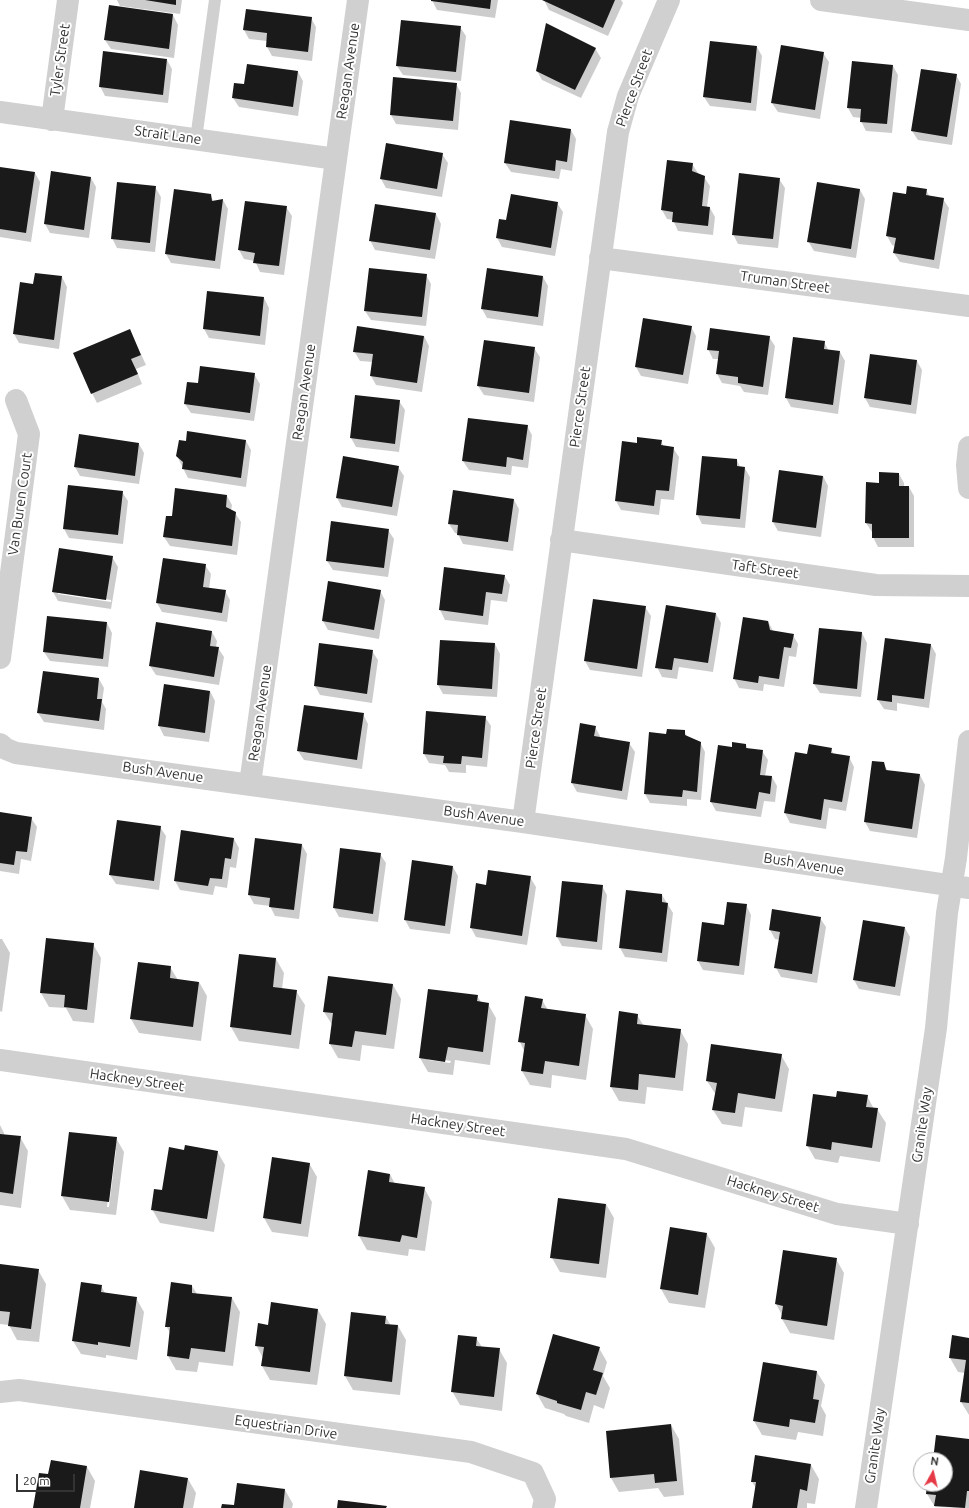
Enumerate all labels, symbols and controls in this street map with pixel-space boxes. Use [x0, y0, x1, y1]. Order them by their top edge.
street label: Reagan Avenue [333, 22, 363, 120]
street label: Tyler Street [47, 23, 73, 97]
street label: Pierce Street [612, 47, 656, 129]
street label: Strait Lane [133, 122, 203, 148]
street label: Truman Street [739, 267, 831, 297]
street label: Reagan Avenue [289, 343, 319, 441]
street label: Pierce Street [566, 366, 594, 448]
street label: Van Buren Court [4, 451, 36, 557]
street label: Taft Street [730, 556, 800, 582]
street label: Reagan Avenue [245, 664, 275, 762]
street label: Pierce Street [522, 687, 550, 769]
street label: Bush Avenue [122, 758, 204, 786]
street label: Bush Avenue [443, 802, 525, 830]
street label: Bush Avenue [763, 849, 845, 879]
street label: Hackney Street [89, 1065, 185, 1095]
street label: Granite Way [908, 1086, 936, 1164]
street label: Hackney Street [410, 1110, 506, 1140]
street label: Hackney Street [725, 1172, 821, 1216]
street label: Granite Way [861, 1407, 889, 1485]
street label: Equestrian Drive [234, 1411, 338, 1443]
north arrow [913, 1452, 953, 1492]
text: N [930, 1455, 939, 1468]
scale bar [18, 1466, 77, 1492]
text: 20 m [23, 1474, 50, 1487]

